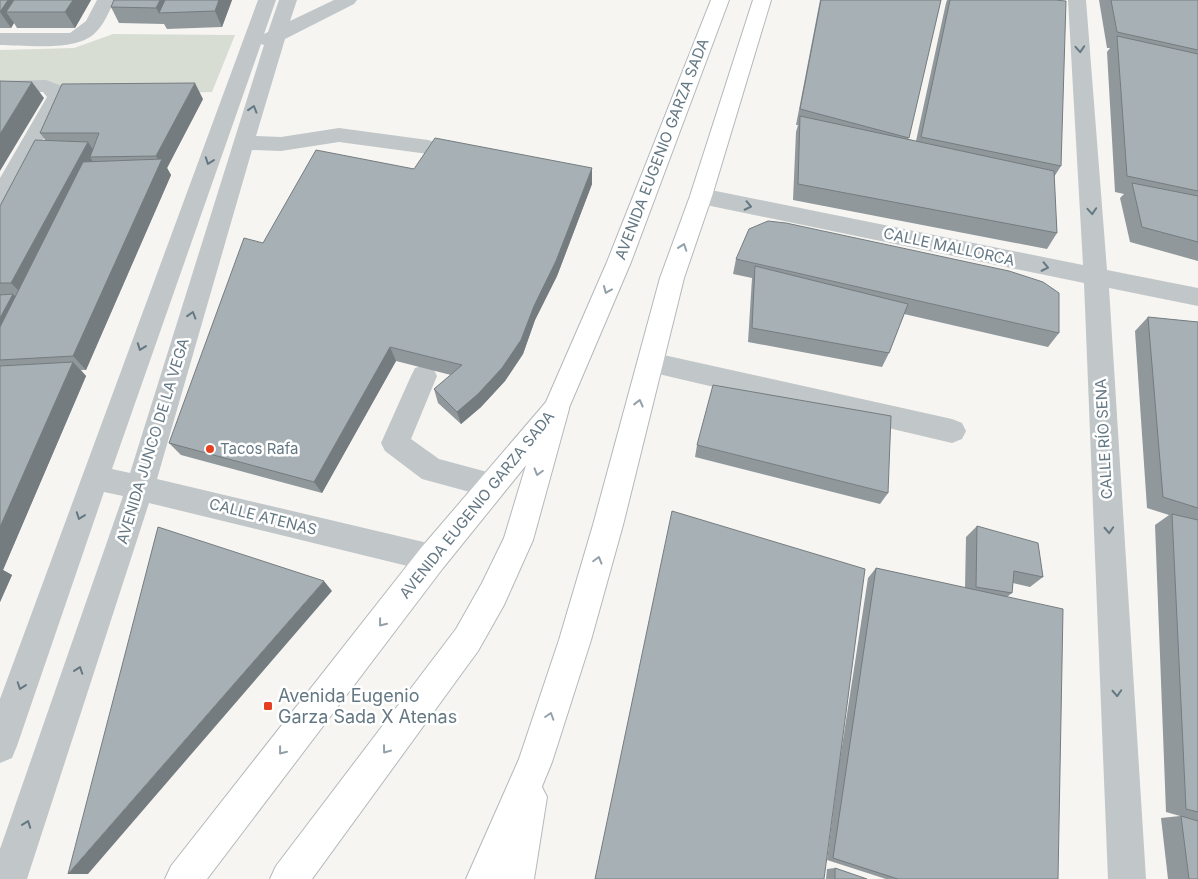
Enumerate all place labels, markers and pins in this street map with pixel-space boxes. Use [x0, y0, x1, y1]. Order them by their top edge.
place label: Tacos Rafa [220, 439, 298, 458]
marker: Tacos Rafa [204, 443, 216, 455]
place label: Avenida Eugenio Garza Sada X Atenas [278, 685, 457, 727]
marker: Avenida Eugenio Garza Sada X Atenas [262, 700, 274, 712]

